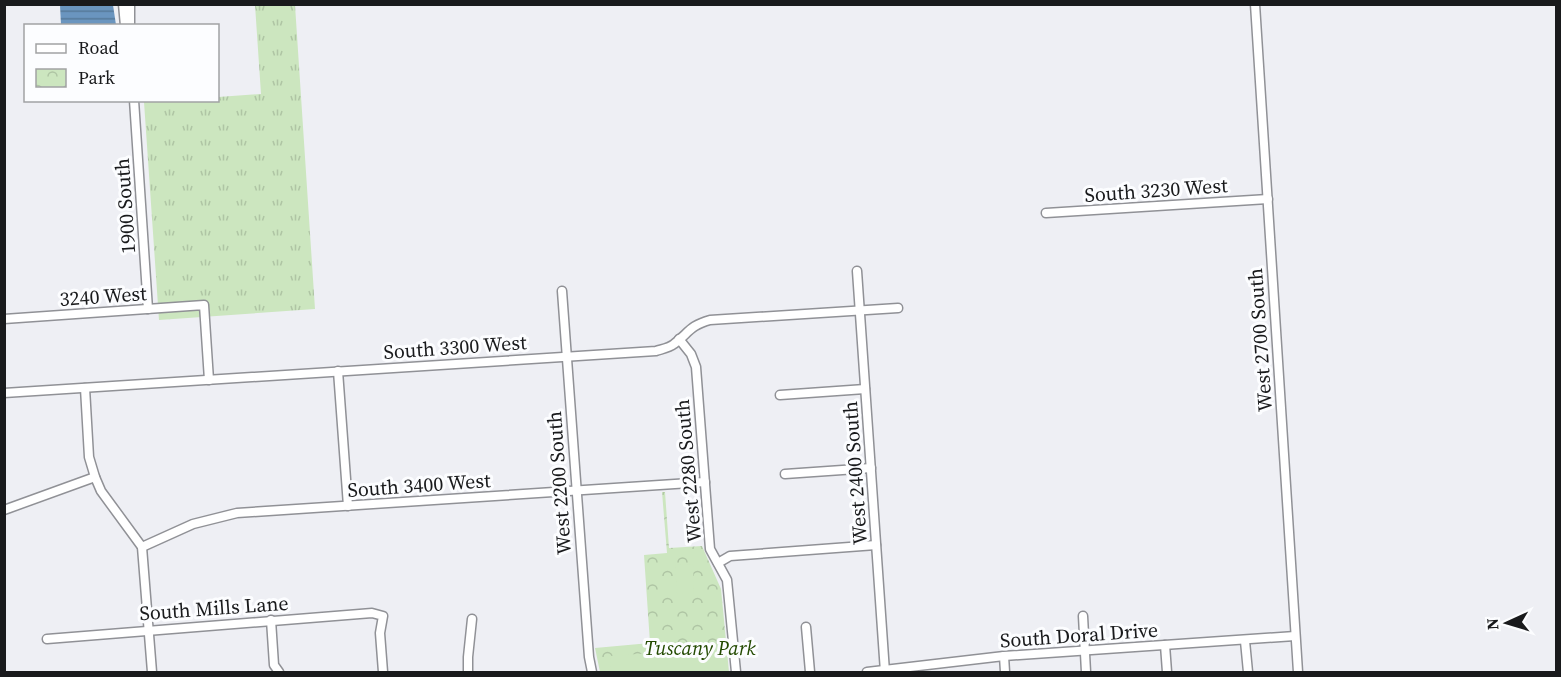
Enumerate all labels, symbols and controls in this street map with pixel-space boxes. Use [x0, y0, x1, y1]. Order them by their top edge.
legend [24, 24, 219, 102]
text: Road [78, 35, 119, 60]
text: Park [78, 65, 115, 90]
street label: 1900 South [108, 157, 142, 255]
street label: South 3230 West [1084, 171, 1229, 209]
street label: West 2700 South [1241, 267, 1279, 413]
street label: 3240 West [58, 279, 148, 313]
street label: South 3300 West [383, 328, 528, 366]
street label: West 2280 South [668, 398, 708, 544]
street label: West 2400 South [836, 400, 874, 546]
street label: West 2200 South [540, 410, 578, 556]
street label: South 3400 West [347, 466, 492, 504]
street label: South Mills Lane [138, 589, 290, 627]
north arrow [1477, 593, 1537, 653]
street label: South Doral Drive [999, 616, 1159, 654]
text: N [1481, 617, 1503, 631]
park label: Tuscany Park [644, 634, 756, 662]

